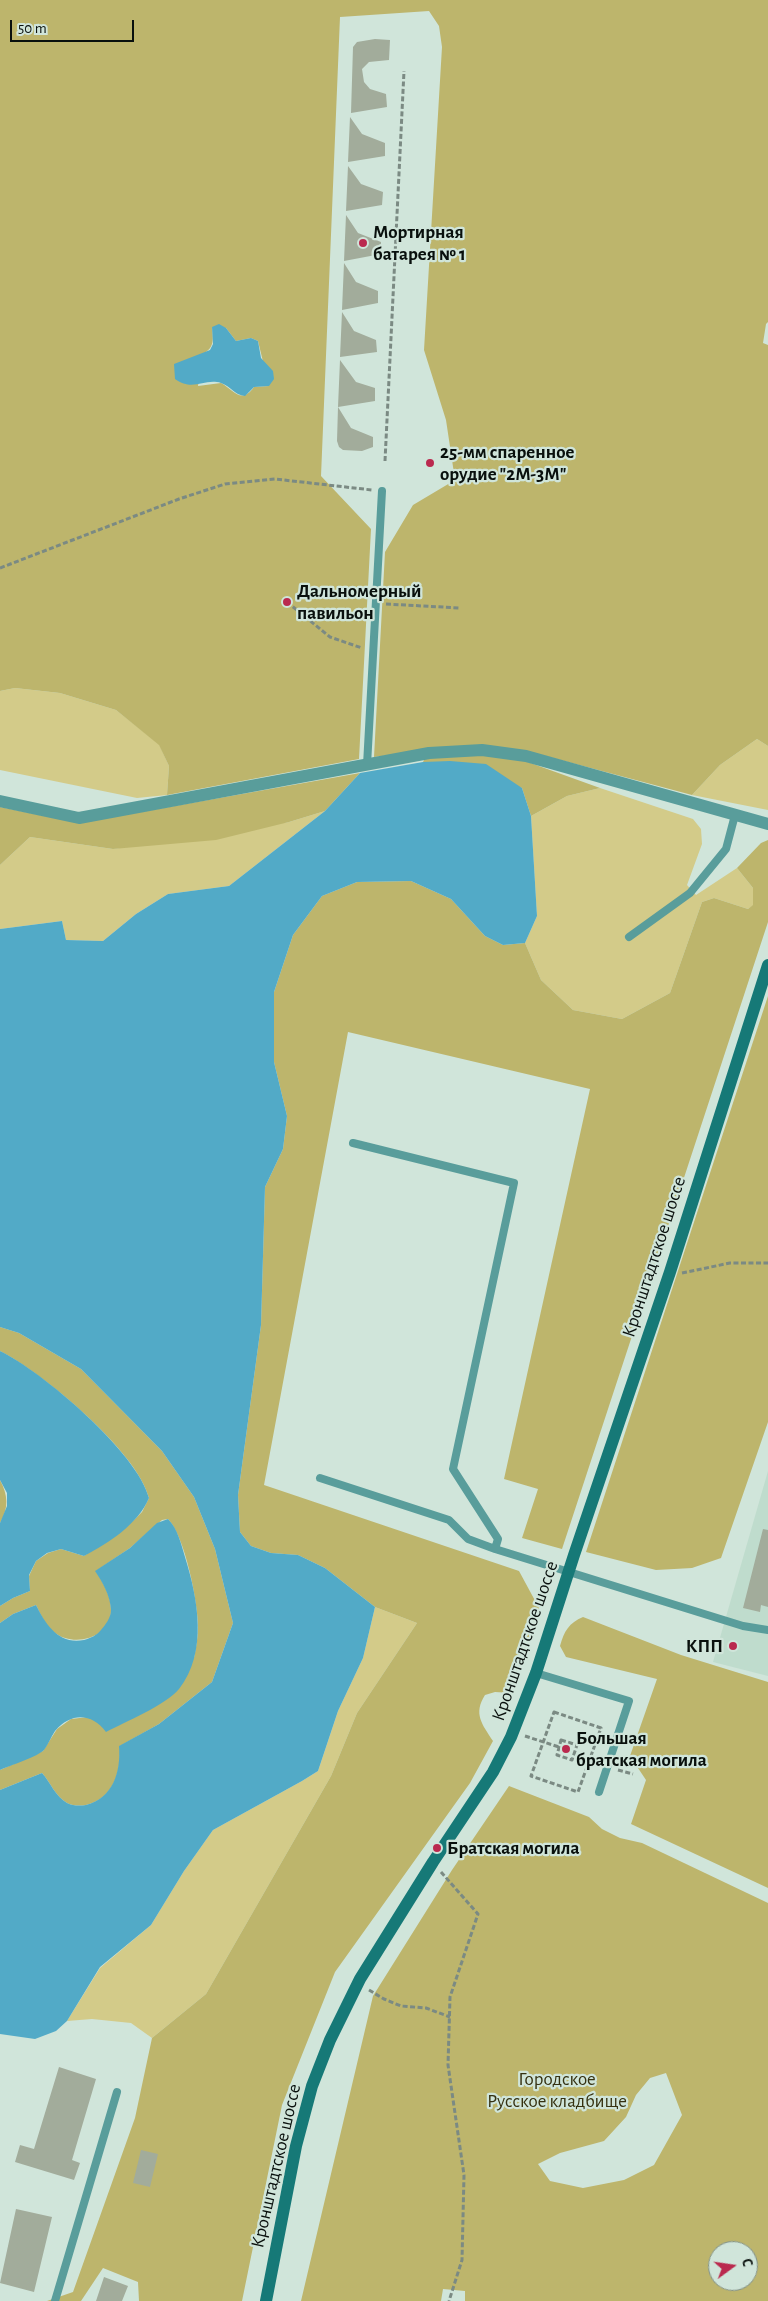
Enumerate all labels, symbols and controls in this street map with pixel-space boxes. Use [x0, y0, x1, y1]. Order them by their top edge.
scale bar [12, 10, 136, 42]
text: 50 m [18, 21, 47, 36]
place label: Мортирная батарея № 1 [373, 221, 466, 265]
marker: Мортирная батарея № 1 [357, 237, 369, 249]
place label: 25-мм спаренное орудие "2М-3М" [440, 441, 574, 485]
marker: 25-мм спаренное орудие "2М-3М" [424, 457, 436, 469]
place label: Дальномерный павильон [297, 580, 421, 624]
marker: Дальномерный павильон [281, 596, 293, 608]
street label: Кронштадтское шоссе [617, 1174, 691, 1340]
street label: Кронштадтское шоссе [487, 1558, 563, 1724]
place label: КПП [686, 1635, 723, 1657]
marker: КПП [727, 1640, 739, 1652]
place label: Большая братская могила [576, 1727, 707, 1771]
marker: Большая братская могила [560, 1743, 572, 1755]
place label: Братская могила [447, 1837, 579, 1859]
marker: Братская могила [431, 1842, 443, 1854]
park label: Городское Русское кладбище [487, 2068, 627, 2112]
street label: Кронштадтское шоссе [246, 2082, 306, 2250]
north arrow [708, 2241, 758, 2291]
text: С [739, 2257, 754, 2268]

